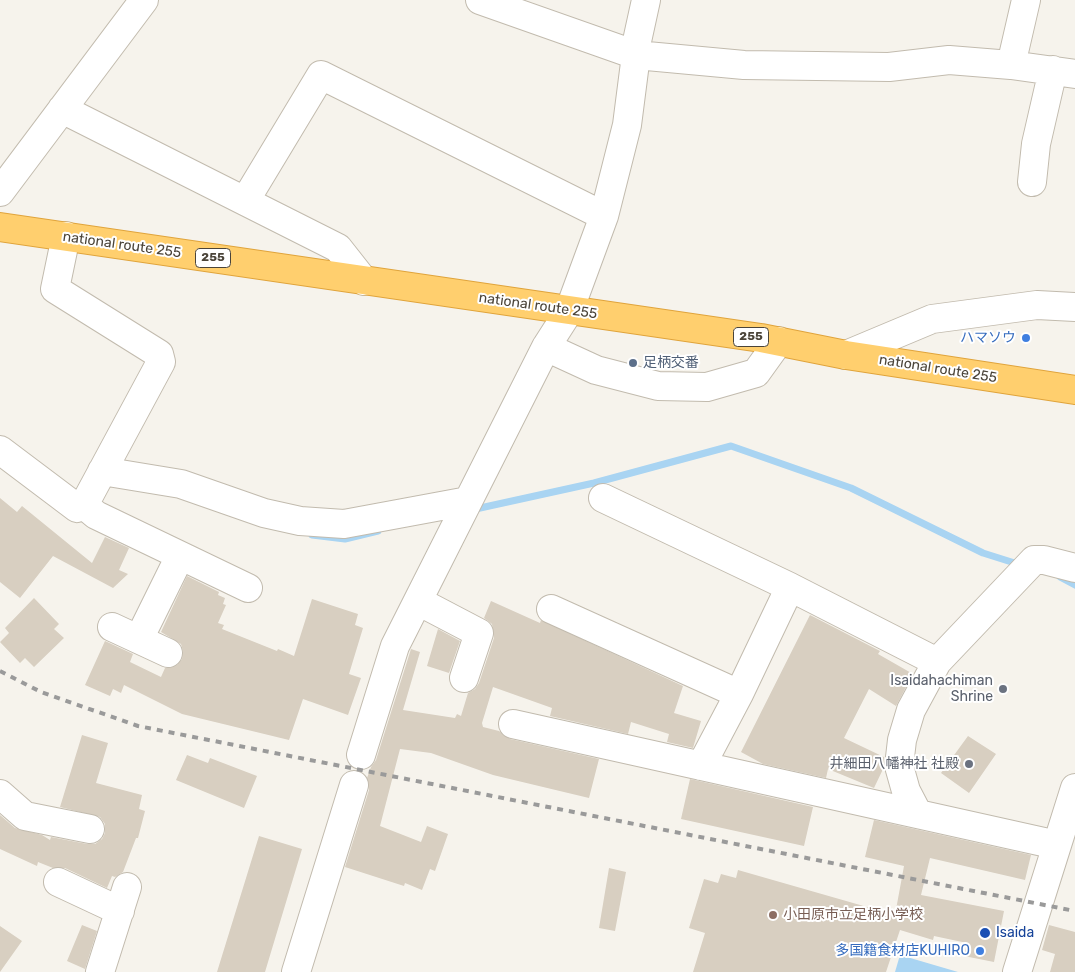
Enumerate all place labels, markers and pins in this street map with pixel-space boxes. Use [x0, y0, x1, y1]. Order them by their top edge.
place label: ハマソウ [960, 330, 1016, 346]
marker: ハマソウ [1020, 332, 1032, 344]
place label: 足柄交番 [643, 355, 699, 371]
marker: 足柄交番 [627, 357, 639, 369]
place label: Isaidahachiman Shrine [890, 673, 993, 706]
marker: Isaidahachiman Shrine [997, 683, 1009, 695]
place label: 井細田八幡神社 社殿 [830, 756, 959, 772]
marker: 井細田八幡神社 社殿 [963, 758, 975, 770]
place label: 小田原市立足柄小学校 [783, 907, 923, 923]
marker: 小田原市立足柄小学校 [767, 909, 779, 921]
place label: Isaida [996, 925, 1034, 941]
marker: Isaida [978, 926, 992, 940]
place label: 多国籍食材店KUHIRO [835, 943, 970, 959]
marker: 多国籍食材店KUHIRO [974, 945, 986, 957]

